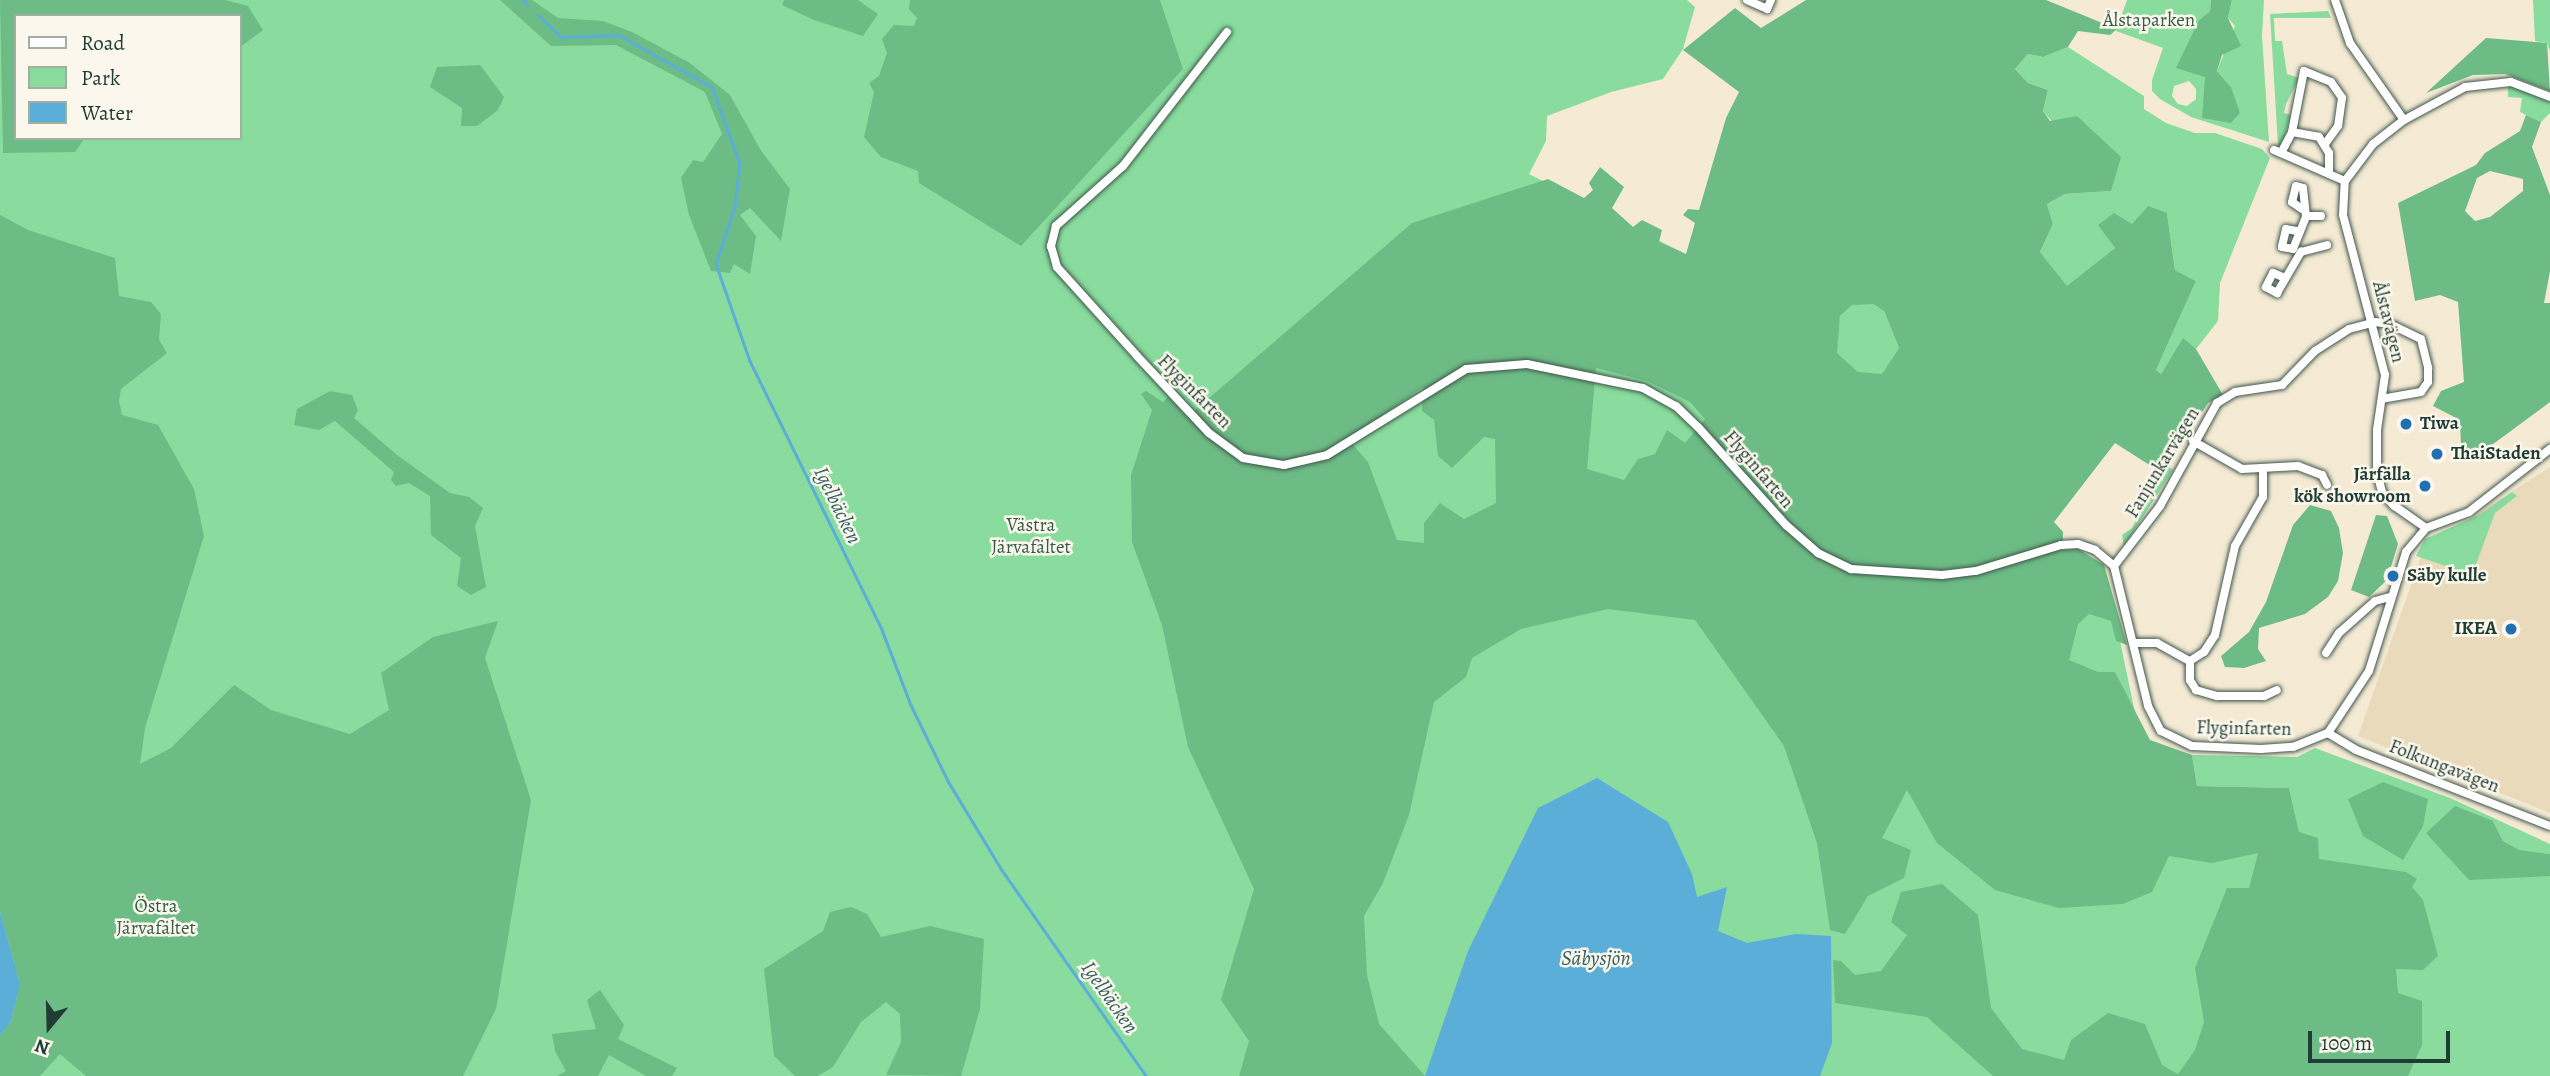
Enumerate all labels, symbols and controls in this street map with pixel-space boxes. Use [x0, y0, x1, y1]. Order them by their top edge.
park label: Ålstaparken [2103, 10, 2195, 32]
legend [14, 14, 242, 140]
text: Road [81, 29, 125, 57]
text: Park [81, 64, 120, 92]
text: Water [81, 99, 133, 127]
street label: Ålstavägen [2367, 279, 2409, 365]
street label: Flyginfarten [1152, 350, 1236, 434]
street label: Fanjunkarvägen [2121, 404, 2205, 522]
place label: Tiwa [2420, 413, 2459, 435]
marker: Tiwa [2398, 416, 2414, 432]
street label: Flyginfarten [1718, 427, 1798, 513]
place label: ThaiStaden [2451, 443, 2541, 465]
marker: ThaiStaden [2429, 446, 2445, 462]
water label: Igelbäcken [809, 463, 867, 547]
place label: Järfälla kök showroom [2294, 464, 2411, 508]
marker: Järfälla kök showroom [2417, 478, 2433, 494]
park label: Västra Järvafältet [991, 515, 1071, 559]
place label: Säby kulle [2407, 565, 2487, 587]
marker: Säby kulle [2385, 568, 2401, 584]
place label: IKEA [2454, 618, 2497, 640]
marker: IKEA [2503, 621, 2519, 637]
street label: Flyginfarten [2196, 717, 2292, 741]
street label: Folkungavägen [2386, 736, 2502, 798]
park label: Östra Järvafältet [116, 896, 196, 940]
water label: Säbysjön [1561, 945, 1631, 971]
water label: Igelbäcken [1076, 956, 1144, 1038]
north arrow [14, 992, 84, 1062]
scale bar [2312, 1016, 2454, 1060]
text: 100 m [2321, 1029, 2372, 1057]
text: N [31, 1032, 53, 1061]

